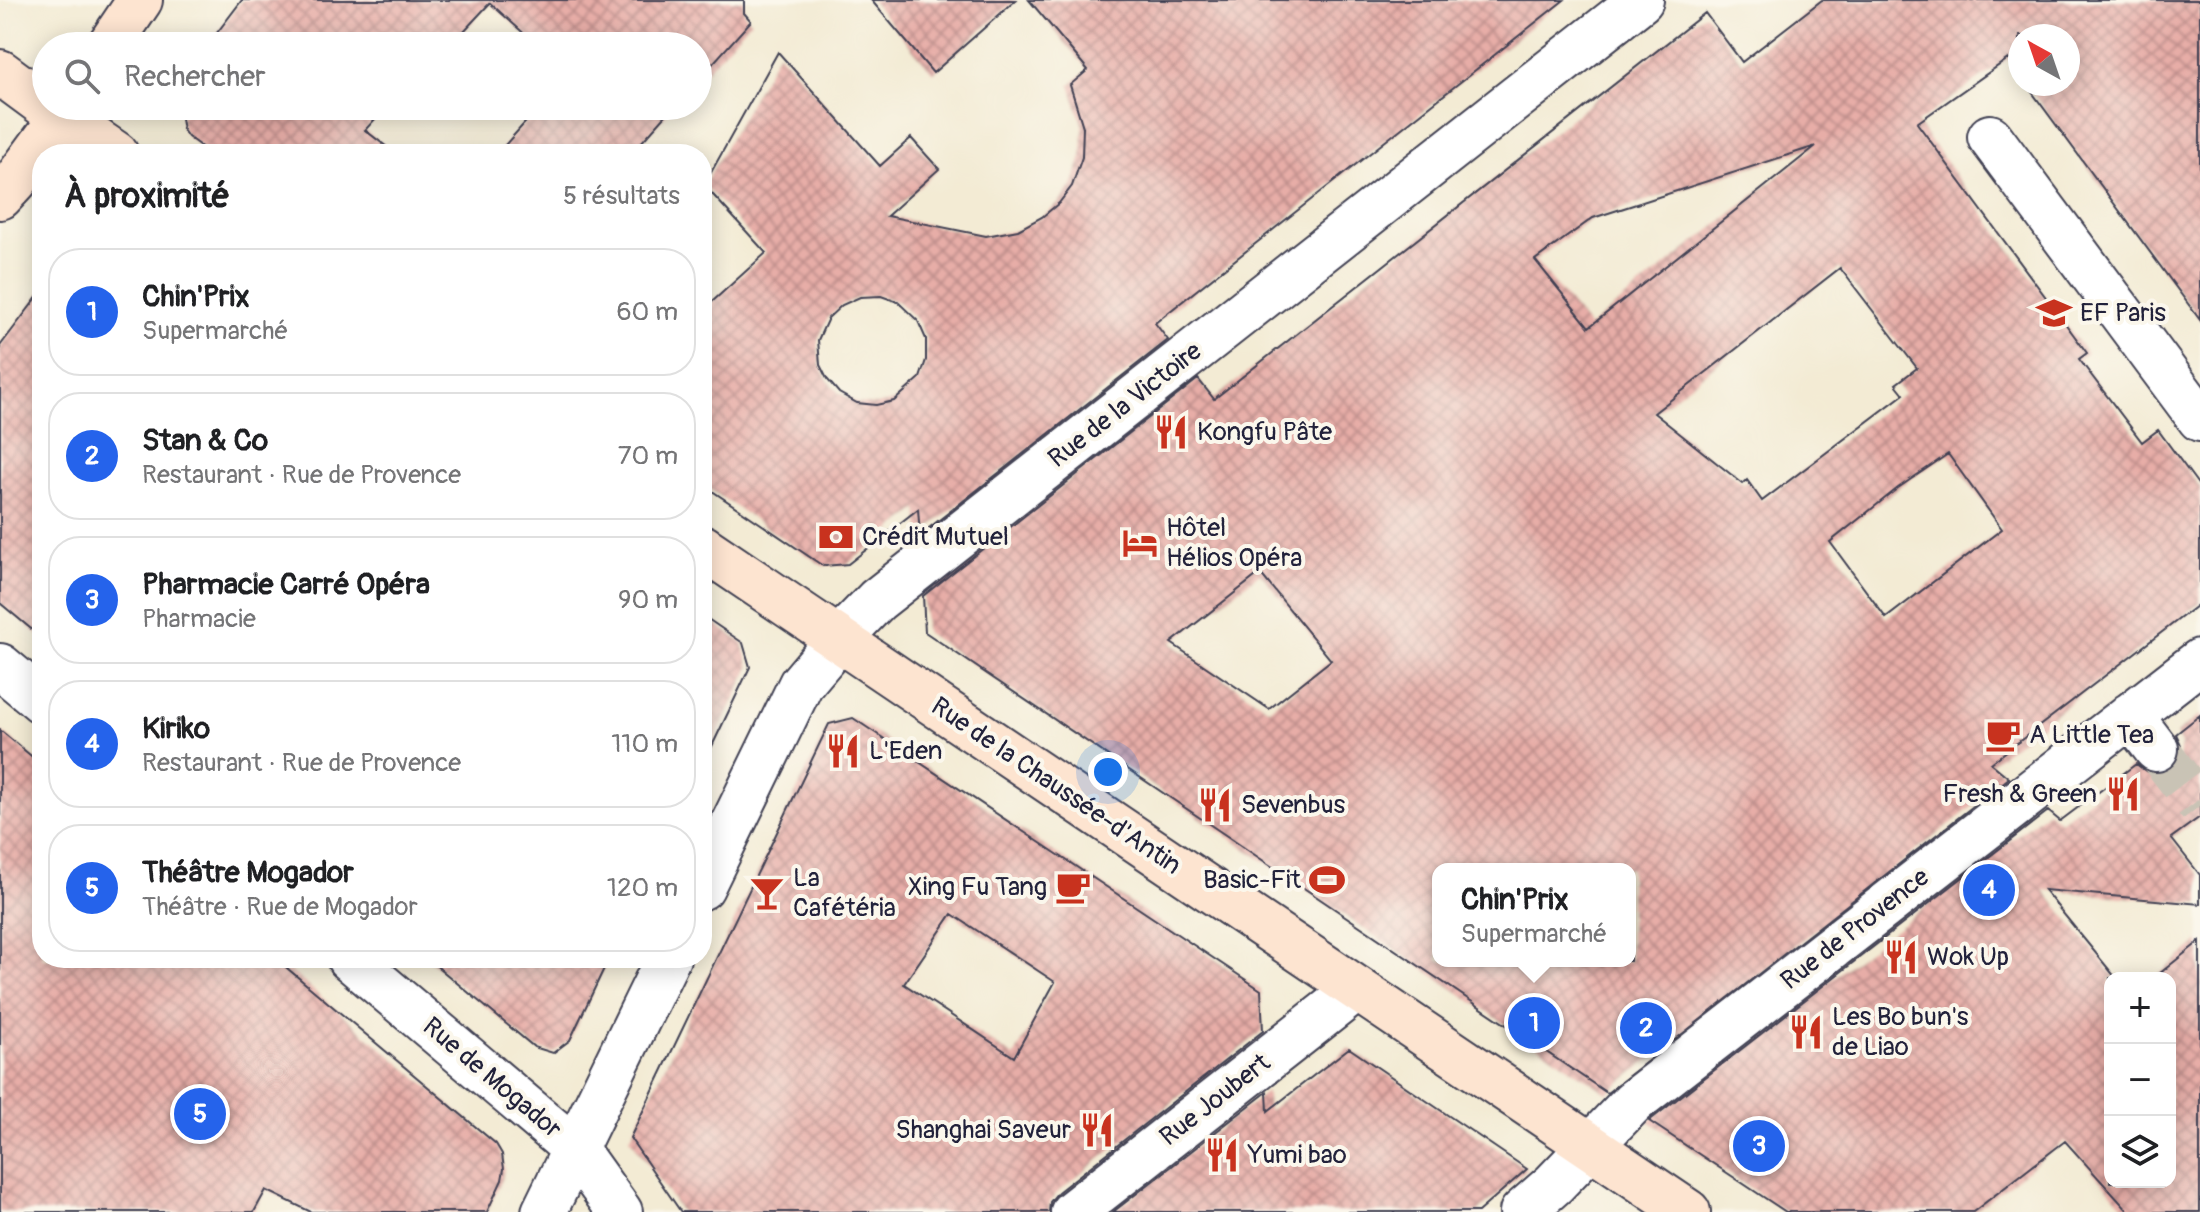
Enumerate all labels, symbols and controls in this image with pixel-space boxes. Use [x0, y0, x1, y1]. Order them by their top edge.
north arrow [2008, 24, 2080, 96]
search box [32, 32, 712, 120]
icon: search [60, 54, 104, 98]
text: Rechercher [124, 58, 266, 95]
text: À proximité [64, 175, 230, 218]
text: 5 résultats [563, 180, 680, 212]
text: Chin'Prix [142, 278, 250, 315]
school or university icon: EF Paris [2035, 294, 2073, 332]
text: 1 [87, 296, 97, 328]
text: 60 m [616, 296, 678, 328]
place label: EF Paris [2080, 297, 2166, 329]
text: Supermarché [142, 315, 288, 347]
street label: Rue de la Victoire [1042, 335, 1208, 475]
restaurant icon: Kongfu Pâte [1152, 413, 1190, 451]
place label: Kongfu Pâte [1197, 416, 1332, 448]
text: Stan & Co [142, 422, 268, 459]
text: 2 [85, 440, 99, 472]
text: 70 m [618, 440, 678, 472]
text: Restaurant · Rue de Provence [142, 459, 461, 491]
place label: Hôtel Hélios Opéra [1166, 512, 1302, 574]
bank icon: Crédit Mutuel [817, 518, 855, 556]
place label: Crédit Mutuel [862, 521, 1009, 553]
hotel icon: Hôtel Hélios Opéra [1121, 524, 1159, 562]
text: Pharmacie Carré Opéra [142, 566, 430, 603]
text: 3 [85, 584, 99, 616]
text: 90 m [618, 584, 678, 616]
text: Pharmacie [142, 603, 256, 635]
street label: Rue de la Chaussée-d'Antin [925, 690, 1187, 882]
text: Kiriko [142, 710, 210, 747]
cafe icon: A Little Tea [1984, 716, 2022, 754]
place label: A Little Tea [2029, 719, 2154, 751]
text: 4 [84, 728, 100, 760]
text: 110 m [611, 728, 678, 760]
restaurant icon: L'Eden [824, 732, 862, 770]
place label: L'Eden [869, 735, 942, 767]
text: Restaurant · Rue de Provence [142, 747, 461, 779]
your location [1088, 752, 1128, 792]
restaurant icon: Fresh & Green [2104, 775, 2142, 813]
place label: Fresh & Green [1943, 778, 2097, 810]
restaurant icon: Sevenbus [1196, 786, 1234, 824]
place label: Sevenbus [1241, 789, 1346, 821]
text: Théâtre Mogador [142, 854, 354, 891]
pin: 4 [1963, 860, 2015, 920]
sports icon: Basic-Fit [1308, 861, 1346, 899]
street label: Rue de Provence [1774, 861, 1936, 997]
place label: La Cafétéria [793, 862, 896, 924]
popup [1432, 863, 1636, 967]
place label: Basic-Fit [1203, 864, 1302, 896]
cafe icon: Xing Fu Tang [1054, 868, 1092, 906]
place label: Xing Fu Tang [908, 871, 1047, 903]
text: 5 [85, 872, 99, 904]
text: 120 m [607, 872, 678, 904]
bar icon: La Cafétéria [748, 874, 786, 912]
text: Chin'Prix [1461, 881, 1569, 918]
text: Théâtre · Rue de Mogador [142, 891, 418, 923]
text: Supermarché [1461, 918, 1607, 950]
restaurant icon: Wok Up [1882, 938, 1920, 976]
place label: Wok Up [1927, 941, 2009, 973]
map controls [2104, 972, 2176, 1188]
button: + [2104, 972, 2176, 1044]
pin: 1 [1508, 993, 1560, 1053]
pin: 2 [1620, 998, 1672, 1058]
place label: Les Bo bun's de Liao [1832, 1001, 1969, 1063]
street label: Rue de Mogador [416, 1011, 568, 1146]
restaurant icon: Les Bo bun's de Liao [1787, 1013, 1825, 1051]
button: − [2104, 1044, 2176, 1116]
street label: Rue Joubert [1153, 1047, 1277, 1153]
pin: 5 [174, 1084, 226, 1144]
restaurant icon: Shanghai Saveur [1078, 1111, 1116, 1149]
place label: Shanghai Saveur [896, 1114, 1072, 1146]
pin: 3 [1733, 1116, 1785, 1176]
button: layers [2104, 1116, 2176, 1188]
restaurant icon: Yumi bao [1203, 1136, 1241, 1174]
place label: Yumi bao [1247, 1139, 1347, 1171]

